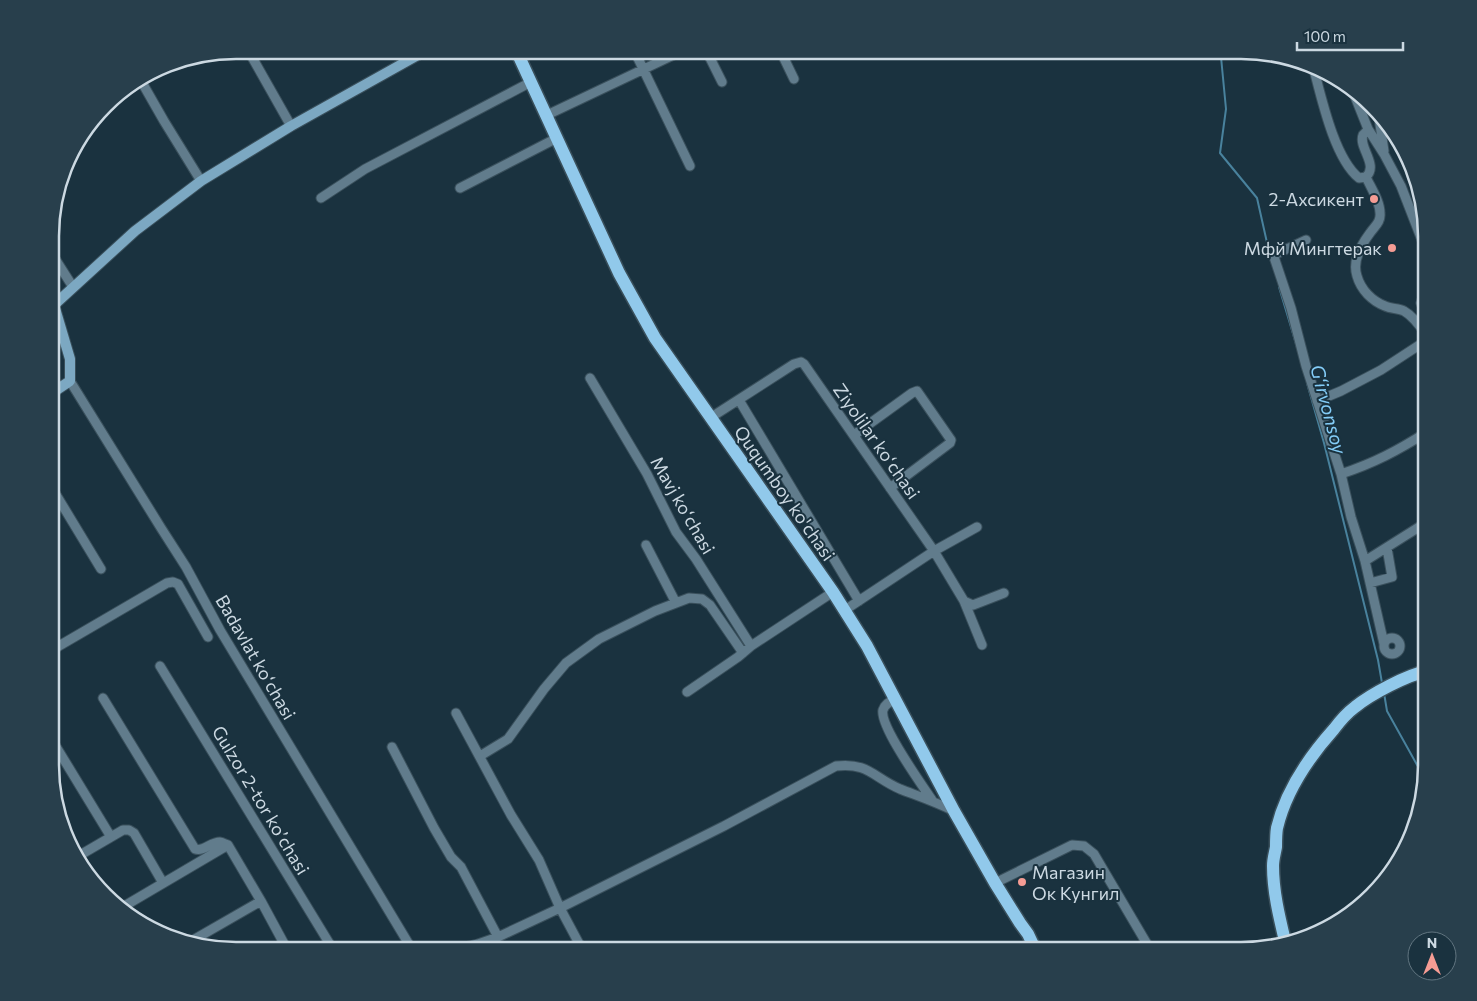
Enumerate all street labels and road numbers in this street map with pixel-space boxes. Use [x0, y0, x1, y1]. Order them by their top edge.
street label: Ziyolilar koʻchasi [829, 379, 925, 503]
street label: Ququmboy ko'chasi [730, 421, 840, 565]
street label: Mavj koʻchasi [646, 452, 720, 558]
street label: Badavlat koʻchasi [211, 591, 301, 723]
street label: Gulzor 2-tor koʼchasi [208, 721, 314, 879]

